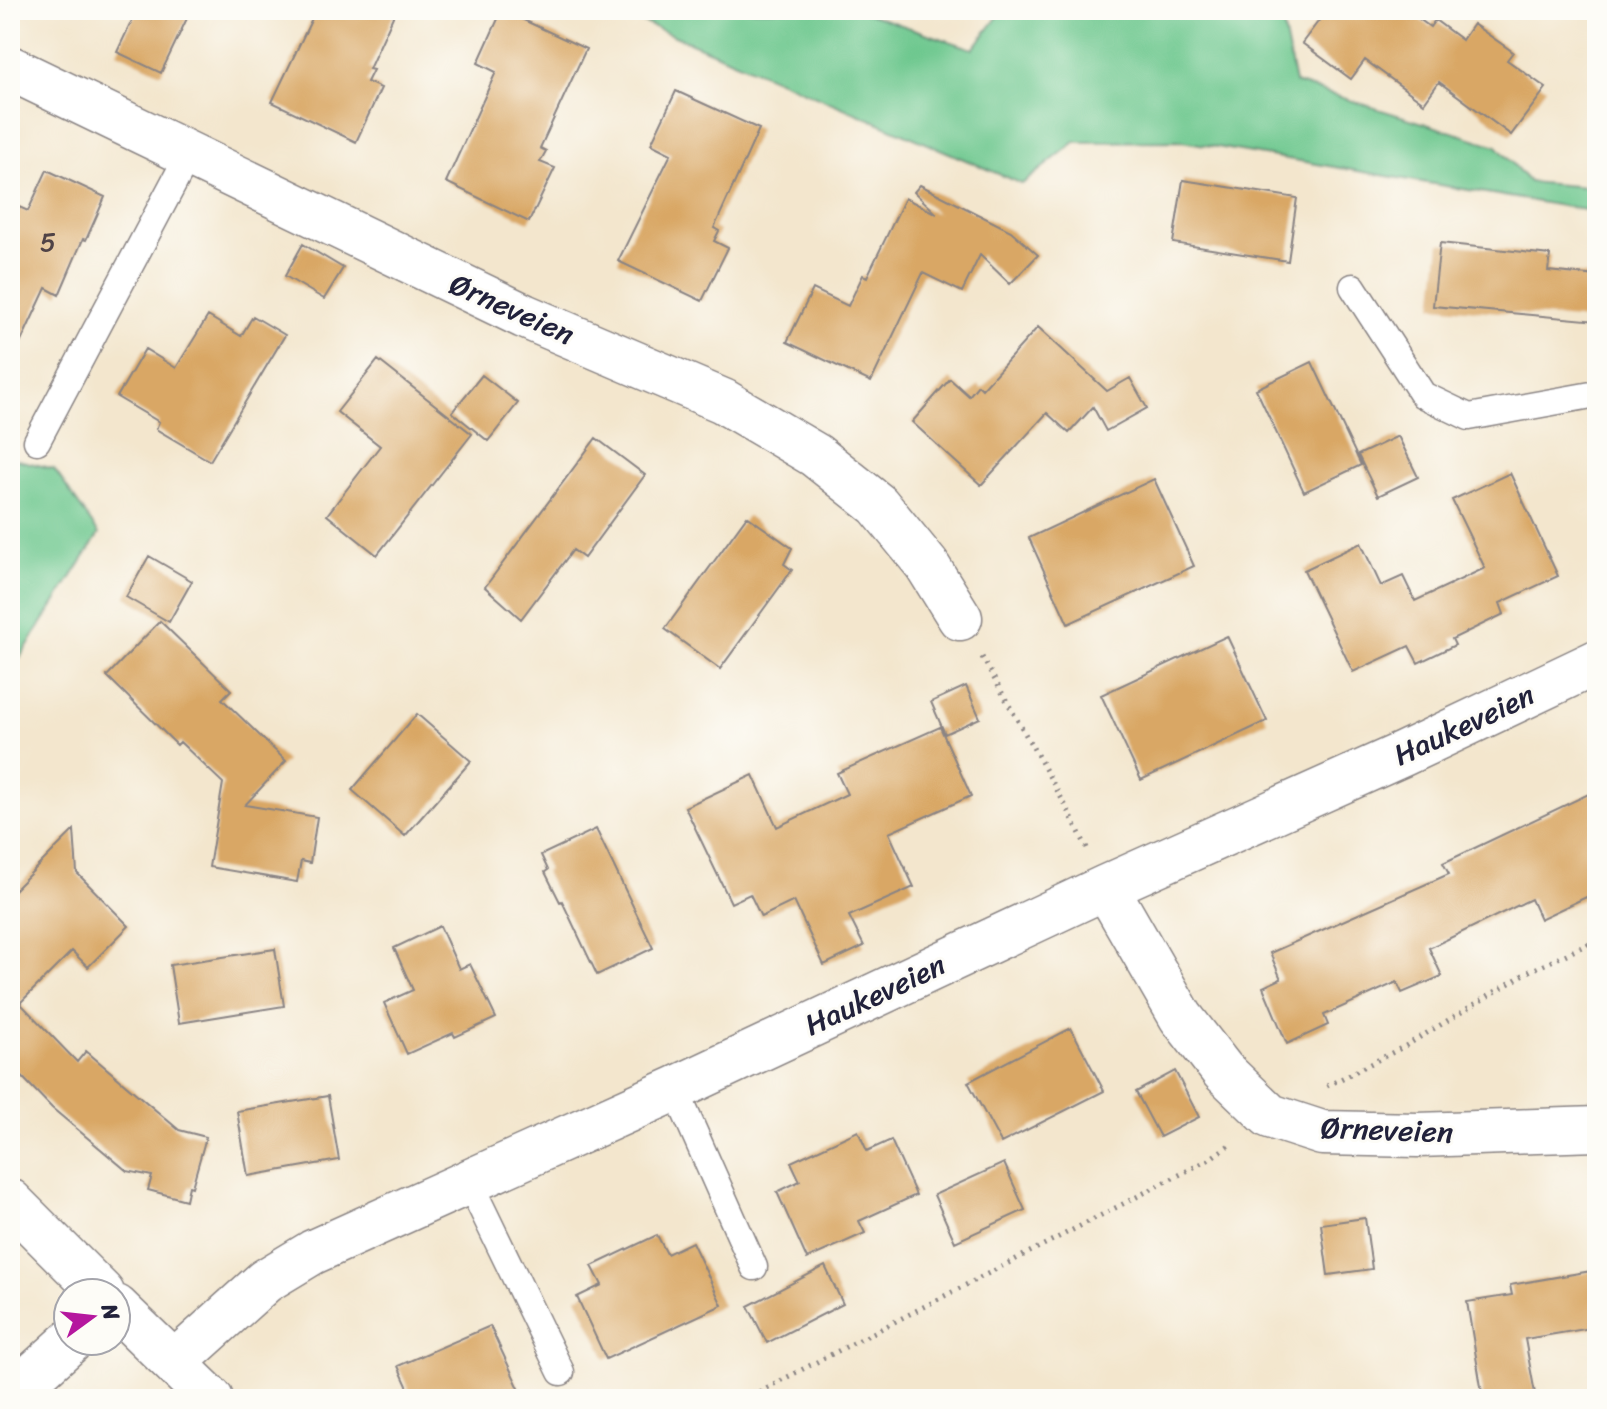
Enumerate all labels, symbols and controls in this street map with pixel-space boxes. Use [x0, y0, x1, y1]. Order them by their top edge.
house number: 5 [40, 219, 56, 265]
street label: Ørneveien [440, 257, 584, 361]
street label: Haukeveien [1384, 669, 1544, 781]
street label: Haukeveien [795, 939, 955, 1051]
street label: Ørneveien [1320, 1101, 1454, 1159]
north arrow [52, 1277, 132, 1357]
text: N [90, 1299, 132, 1325]

